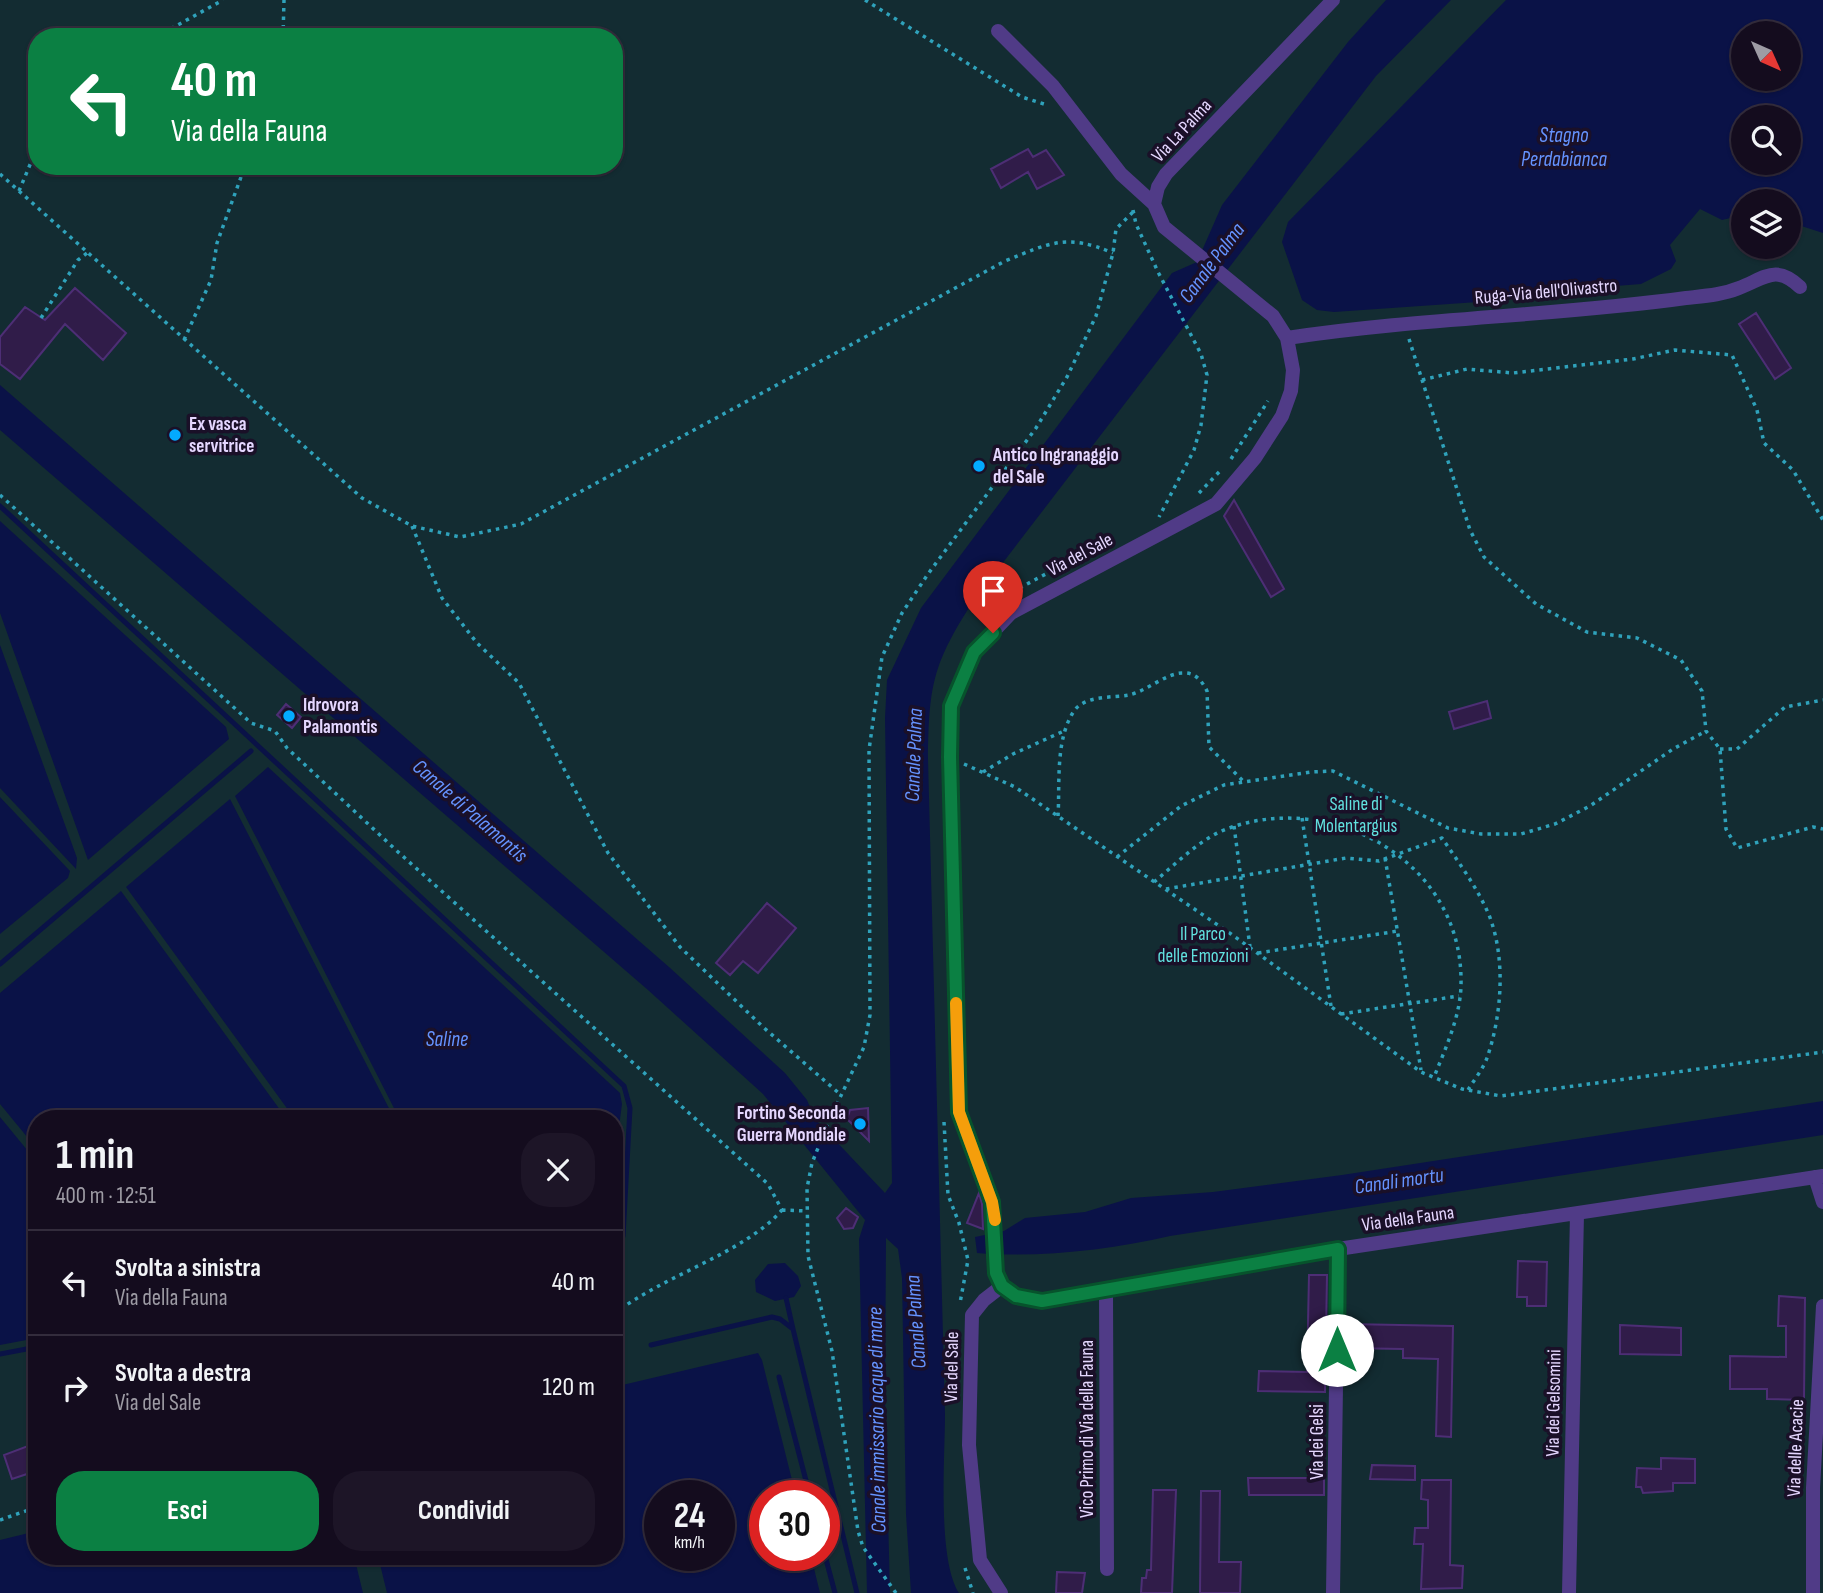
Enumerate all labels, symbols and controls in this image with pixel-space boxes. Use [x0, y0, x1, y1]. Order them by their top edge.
north arrow [1731, 21, 1801, 91]
map controls [1731, 21, 1801, 259]
text: 40 m [171, 52, 257, 111]
icon: left [56, 56, 147, 147]
street label: Via La Palma [1147, 95, 1217, 167]
button: search [1731, 105, 1801, 175]
text: Via della Fauna [171, 112, 328, 151]
water label: Stagno Perdabianca [1521, 123, 1607, 172]
button: layers [1731, 189, 1801, 259]
water label: Canale Palma [1174, 218, 1250, 308]
street label: Ruga-Via dell'Olivastro [1474, 274, 1618, 310]
place label: Ex vasca servitrice [189, 413, 254, 458]
marker: Ex vasca servitrice [167, 427, 183, 443]
place label: Antico Ingranaggio del Sale [992, 444, 1119, 489]
marker: Antico Ingranaggio del Sale [971, 458, 987, 474]
street label: Via del Sale [1043, 528, 1117, 582]
pin [963, 561, 1023, 633]
icon: arrive [974, 572, 1012, 610]
place label: Idrovora Palamontis [303, 694, 378, 739]
water label: Canale Palma [900, 707, 928, 802]
marker: Idrovora Palamontis [281, 708, 297, 724]
water label: Canale di Palamontis [407, 754, 533, 868]
park label: Saline di Molentargius [1315, 793, 1397, 838]
park label: Il Parco delle Emozioni [1158, 923, 1248, 968]
water label: Saline [426, 1027, 468, 1052]
place label: Fortino Seconda Guerra Mondiale [737, 1102, 846, 1147]
marker: Fortino Seconda Guerra Mondiale [852, 1116, 868, 1132]
text: 1 min [56, 1130, 134, 1181]
button: close [521, 1133, 595, 1207]
water label: Canali mortu [1353, 1162, 1446, 1200]
text: 400 m · 12:51 [56, 1182, 156, 1210]
street label: Via della Fauna [1360, 1201, 1456, 1237]
text: Svolta a sinistra [115, 1253, 261, 1284]
icon: left [56, 1264, 94, 1302]
text: 40 m [552, 1267, 595, 1298]
water label: Canale Palma [900, 1274, 932, 1370]
text: Via della Fauna [115, 1284, 228, 1312]
water label: Canale immissario acque di mare [863, 1307, 891, 1533]
position arrow [1300, 1313, 1374, 1387]
street label: Via del Sale [940, 1331, 964, 1403]
street label: Vico Primo di Via della Fauna [1076, 1340, 1099, 1518]
street label: Via dei Gelsomini [1542, 1349, 1566, 1457]
text: Svolta a destra [115, 1358, 251, 1389]
icon: right [56, 1369, 94, 1407]
text: 120 m [542, 1372, 595, 1403]
text: Via del Sale [115, 1389, 201, 1417]
street label: Via delle Acacie [1783, 1399, 1809, 1497]
street label: Via dei Gelsi [1306, 1404, 1329, 1480]
button: Esci [56, 1471, 319, 1551]
button: Condividi [333, 1471, 595, 1551]
speed limit sign: 30 [749, 1480, 840, 1571]
text: 24 [674, 1495, 705, 1538]
text: km/h [674, 1532, 705, 1553]

